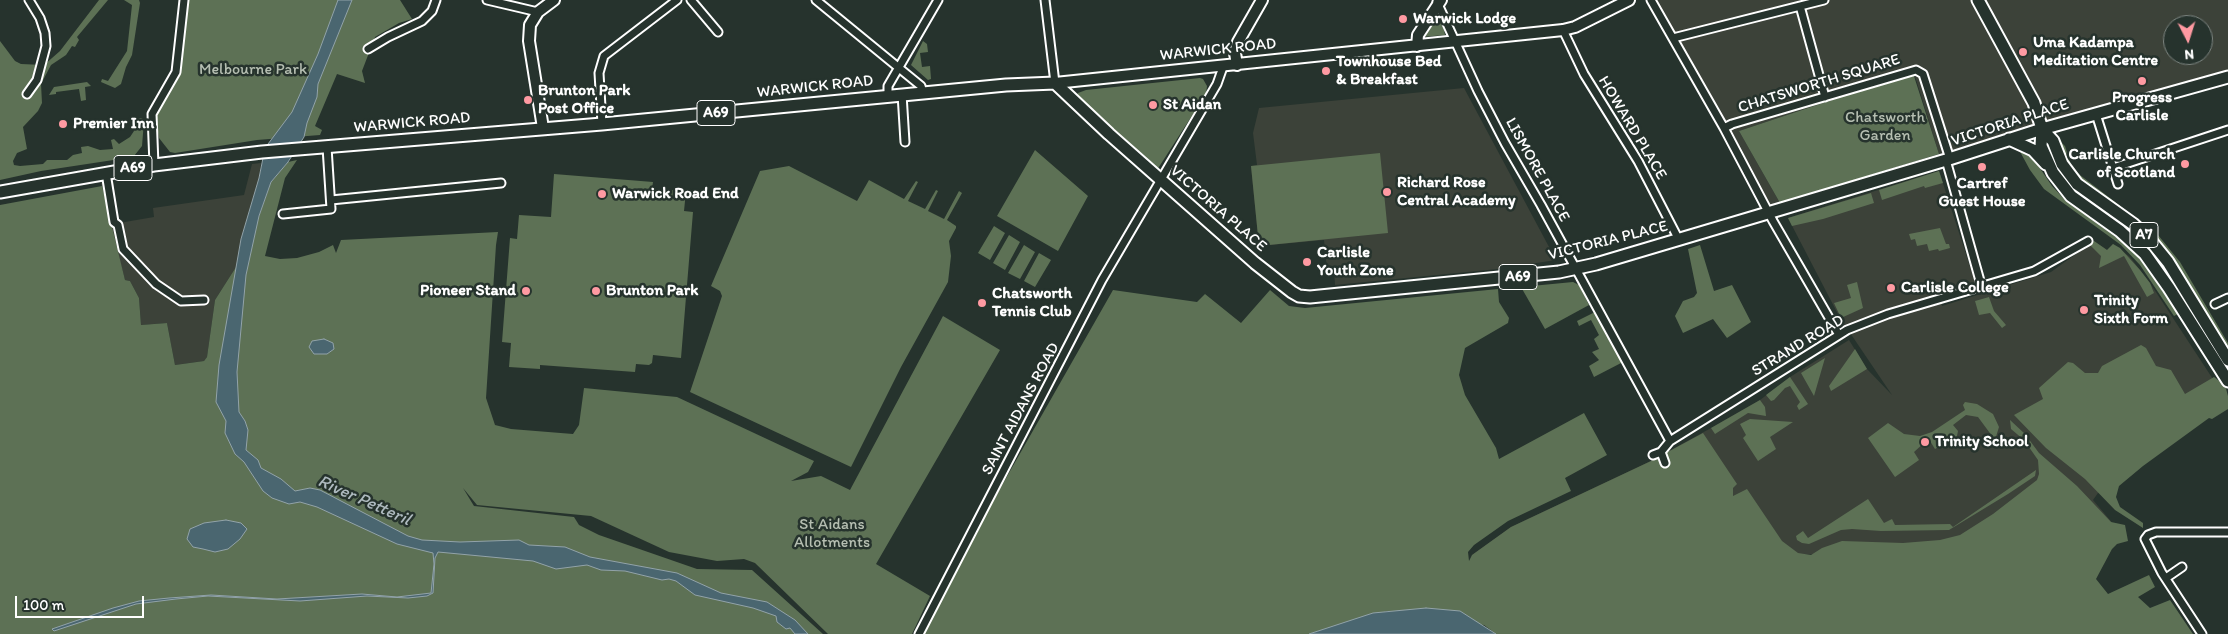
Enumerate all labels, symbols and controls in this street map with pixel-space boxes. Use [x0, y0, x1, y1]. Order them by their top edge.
place label: Warwick Lodge [1413, 9, 1516, 29]
marker: Warwick Lodge [1397, 13, 1409, 25]
north arrow [2163, 15, 2213, 65]
place label: Uma Kadampa Meditation Centre [2033, 33, 2158, 71]
street label: WARWICK ROAD [1159, 34, 1277, 66]
marker: Uma Kadampa Meditation Centre [2017, 46, 2029, 58]
text: N [2184, 46, 2195, 63]
street label: CHATSWORTH SQUARE [1736, 50, 1902, 118]
place label: Townhouse Bed & Breakfast [1336, 52, 1442, 90]
park label: Melbourne Park [199, 60, 307, 80]
marker: Townhouse Bed & Breakfast [1320, 65, 1332, 77]
street label: WARWICK ROAD [756, 71, 874, 103]
street label: HOWARD PLACE [1594, 73, 1670, 183]
marker: Progress Carlisle [2136, 75, 2148, 87]
place label: Brunton Park Post Office [538, 81, 630, 119]
place label: Progress Carlisle [2112, 88, 2172, 126]
marker: Brunton Park Post Office [522, 94, 534, 106]
place label: St Aidan [1163, 95, 1221, 115]
street label: VICTORIA PLACE [1949, 95, 2071, 151]
marker: St Aidan [1147, 99, 1159, 111]
road number: A69 [697, 100, 735, 126]
street label: WARWICK ROAD [353, 108, 471, 138]
park label: Chatsworth Garden [1845, 108, 1925, 146]
place label: Premier Inn [73, 114, 154, 134]
street label: LISMORE PLACE [1501, 115, 1573, 225]
marker: Premier Inn [57, 118, 69, 130]
place label: Carlisle Church of Scotland [2068, 145, 2175, 183]
road number: A69 [114, 156, 152, 180]
marker: Carlisle Church of Scotland [2179, 158, 2191, 170]
marker: Cartref Guest House [1976, 161, 1988, 173]
street label: VICTORIA PLACE [1166, 162, 1270, 256]
place label: Richard Rose Central Academy [1397, 173, 1516, 211]
place label: Cartref Guest House [1938, 174, 2026, 212]
place label: Warwick Road End [612, 184, 739, 204]
marker: Richard Rose Central Academy [1381, 186, 1393, 198]
marker: Warwick Road End [596, 188, 608, 200]
street label: VICTORIA PLACE [1546, 217, 1670, 265]
road number: A7 [2130, 222, 2158, 248]
place label: Carlisle Youth Zone [1317, 243, 1394, 281]
marker: Carlisle Youth Zone [1301, 256, 1313, 268]
road number: A69 [1499, 264, 1537, 290]
place label: Carlisle College [1901, 278, 2009, 298]
place label: Pioneer Stand [420, 281, 516, 301]
place label: Brunton Park [606, 281, 698, 301]
marker: Carlisle College [1885, 282, 1897, 294]
place label: Chatsworth Tennis Club [992, 284, 1072, 322]
marker: Pioneer Stand [520, 285, 532, 297]
marker: Brunton Park [590, 285, 602, 297]
place label: Trinity Sixth Form [2094, 291, 2168, 329]
marker: Chatsworth Tennis Club [976, 297, 988, 309]
marker: Trinity Sixth Form [2078, 304, 2090, 316]
street label: STRAND ROAD [1748, 311, 1848, 381]
street label: SAINT AIDANS ROAD [978, 340, 1064, 478]
place label: Trinity School [1935, 432, 2029, 452]
marker: Trinity School [1919, 436, 1931, 448]
water label: River Petteril [314, 471, 414, 531]
park label: St Aidans Allotments [794, 515, 870, 553]
scale bar [18, 586, 146, 618]
text: 100 m [23, 596, 64, 614]

